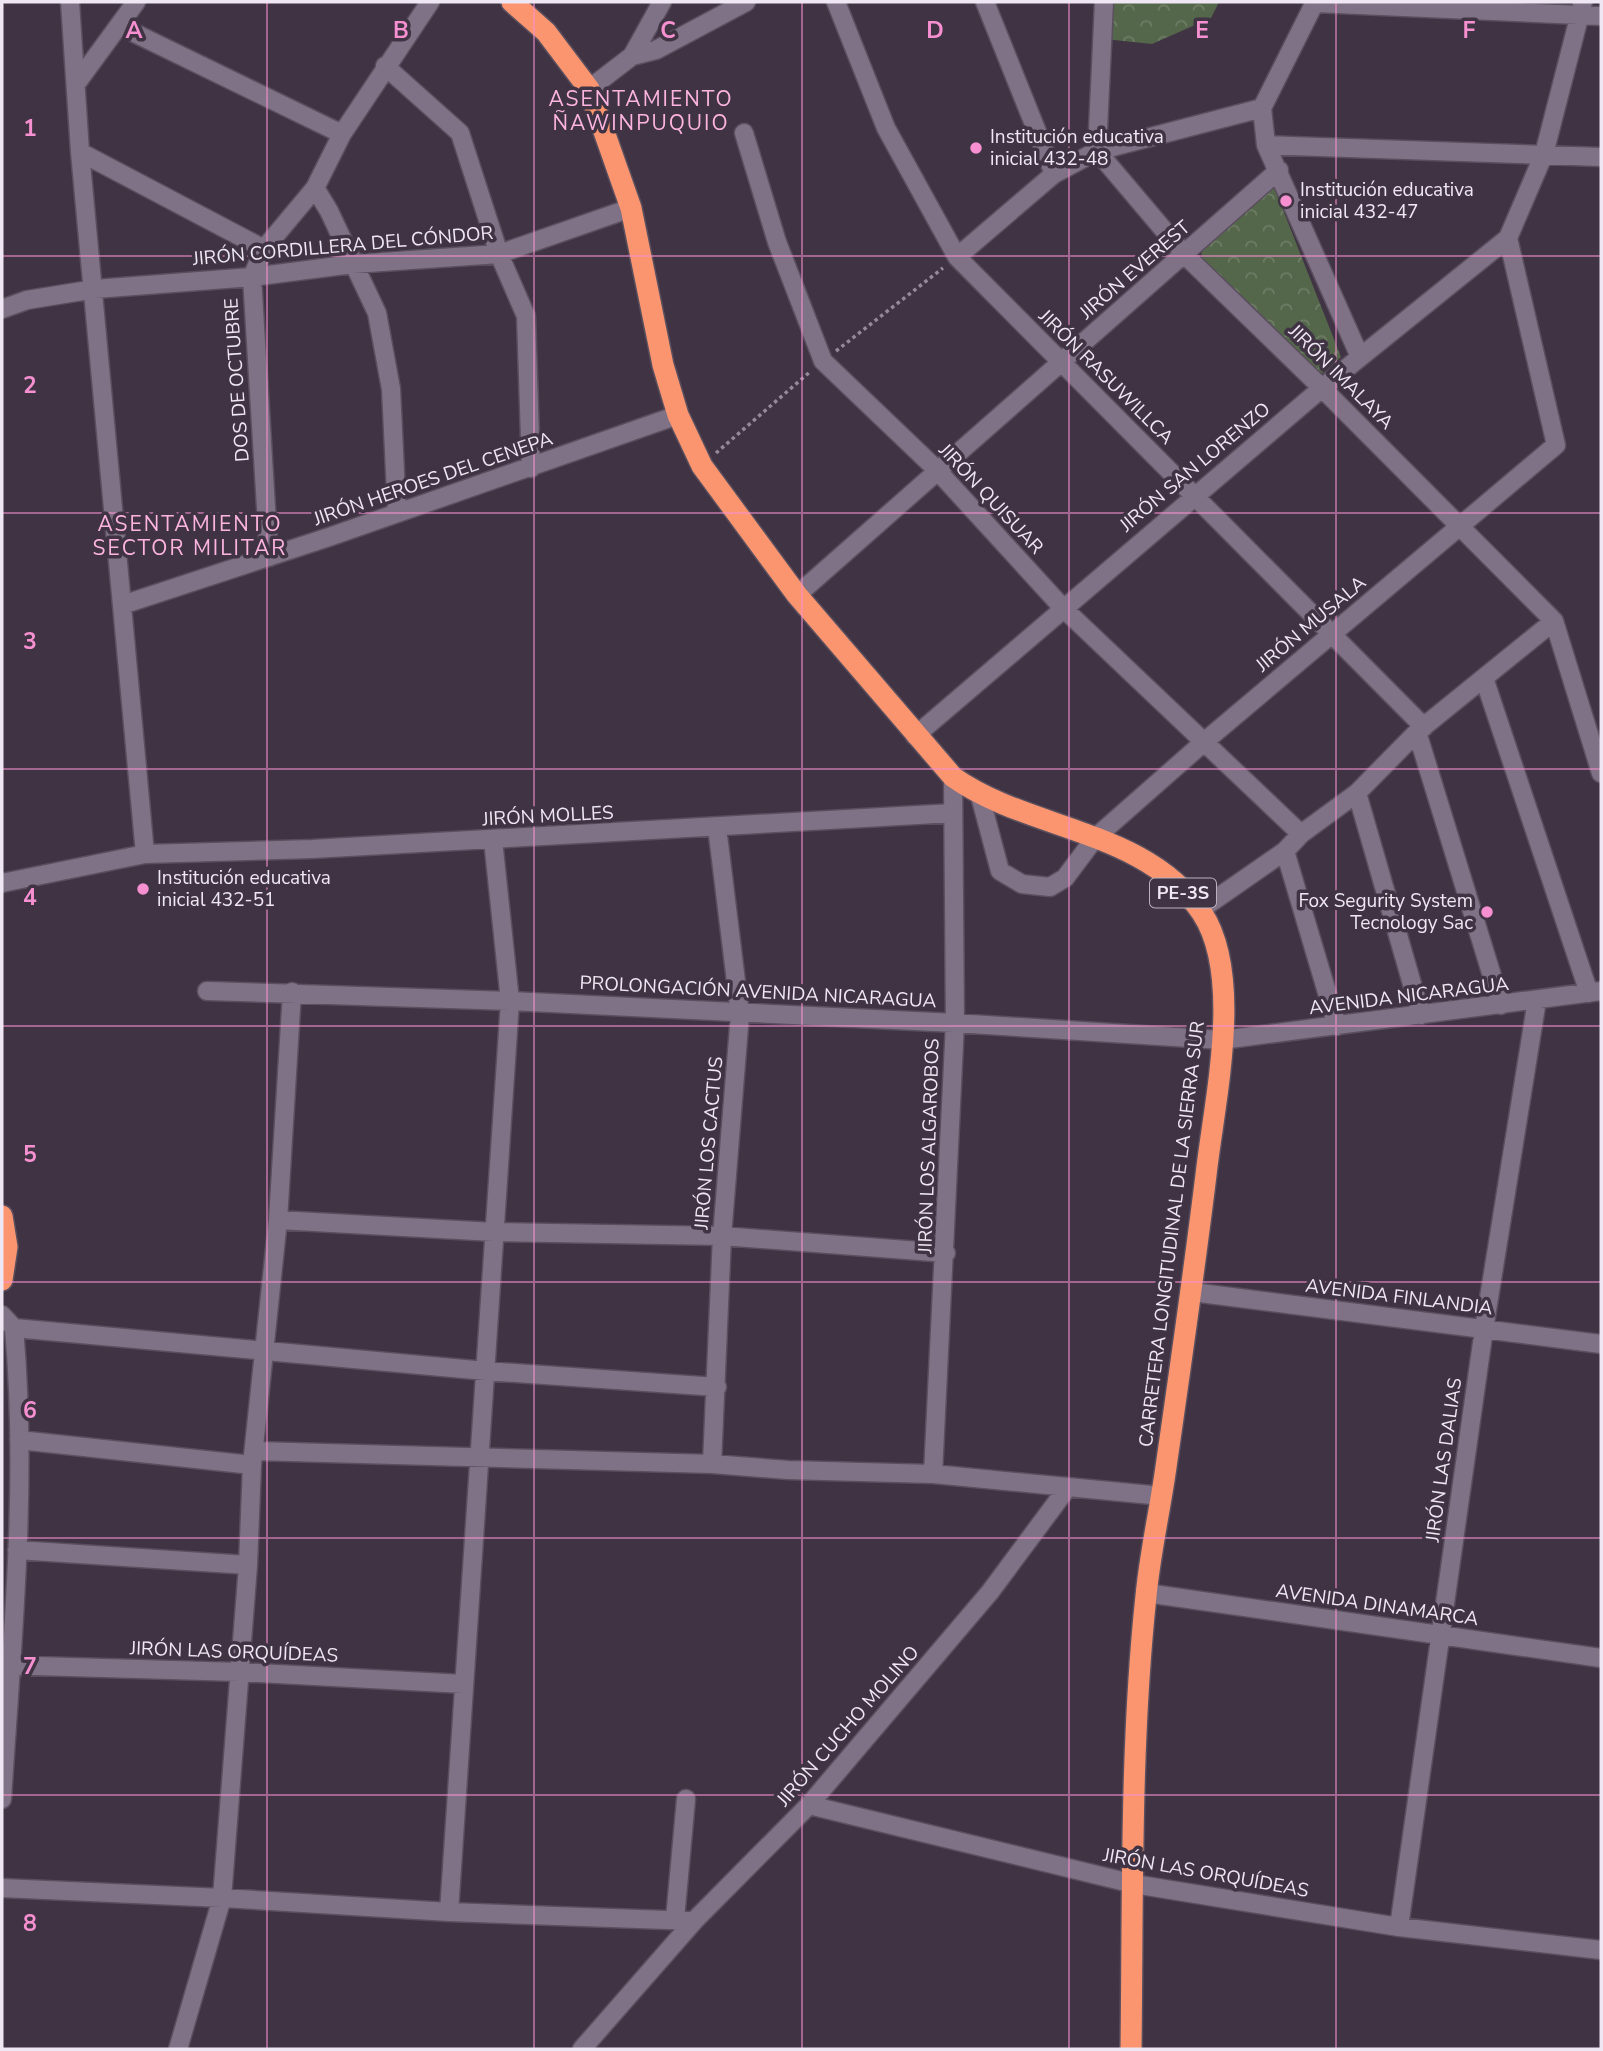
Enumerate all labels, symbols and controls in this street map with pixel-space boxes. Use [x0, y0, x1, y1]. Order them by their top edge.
text: A [125, 15, 143, 46]
text: B [393, 15, 409, 46]
text: C [660, 15, 676, 46]
text: D [926, 15, 944, 46]
text: E [1195, 15, 1209, 46]
text: F [1463, 15, 1476, 46]
district label: ASENTAMIENTO ÑAWINPUQUIO [548, 85, 734, 137]
text: 1 [23, 113, 37, 144]
place label: Institución educativa inicial 432-48 [990, 124, 1164, 172]
marker: Institución educativa inicial 432-48 [968, 140, 984, 156]
place label: Institución educativa inicial 432-47 [1300, 177, 1474, 225]
marker: Institución educativa inicial 432-47 [1278, 193, 1294, 209]
street label: JIRÓN EVEREST [1073, 214, 1196, 326]
street label: JIRÓN CORDILLERA DEL CÓNDOR [191, 220, 495, 272]
street label: DOS DE OCTUBRE [218, 297, 256, 463]
street label: JIRÓN RASUWILLCA [1032, 303, 1179, 450]
street label: JIRÓN IMALAYA [1282, 318, 1399, 435]
text: 2 [23, 370, 37, 401]
street label: JIRÓN SAN LORENZO [1113, 396, 1276, 538]
street label: JIRÓN HEROES DEL CENEPA [309, 426, 556, 533]
street label: JIRÓN QUISUAR [932, 437, 1049, 560]
district label: ASENTAMIENTO SECTOR MILITAR [93, 510, 287, 562]
street label: JIRÓN MUSALA [1250, 570, 1372, 678]
text: 3 [23, 626, 37, 657]
street label: JIRÓN MOLLES [481, 800, 614, 832]
place label: Institución educativa inicial 432-51 [157, 865, 331, 913]
road number: PE-3S [1150, 878, 1216, 908]
marker: Institución educativa inicial 432-51 [135, 881, 151, 897]
text: 4 [23, 882, 37, 913]
place label: Fox Segurity System Tecnology Sac [1298, 888, 1473, 936]
marker: Fox Segurity System Tecnology Sac [1479, 904, 1495, 920]
street label: PROLONGACIÓN AVENIDA NICARAGUA [579, 970, 937, 1014]
street label: AVENIDA NICARAGUA [1308, 971, 1511, 1021]
street label: CARRETERA LONGITUDINAL DE LA SIERRA SUR [1133, 1019, 1211, 1449]
street label: JIRÓN LOS ALGAROBOS [912, 1038, 946, 1255]
street label: JIRÓN LOS CACTUS [688, 1055, 730, 1232]
text: 5 [23, 1139, 37, 1170]
street label: AVENIDA FINLANDIA [1304, 1273, 1494, 1321]
street label: JIRÓN LAS DALIAS [1419, 1376, 1468, 1545]
text: 6 [23, 1395, 37, 1426]
street label: AVENIDA DINAMARCA [1274, 1578, 1480, 1632]
street label: JIRÓN LAS ORQUÍDEAS [129, 1635, 338, 1669]
street label: JIRÓN CUCHO MOLINO [770, 1640, 925, 1813]
text: 7 [23, 1651, 37, 1682]
street label: JIRÓN LAS ORQUÍDEAS [1100, 1842, 1311, 1904]
text: 8 [23, 1908, 37, 1939]

